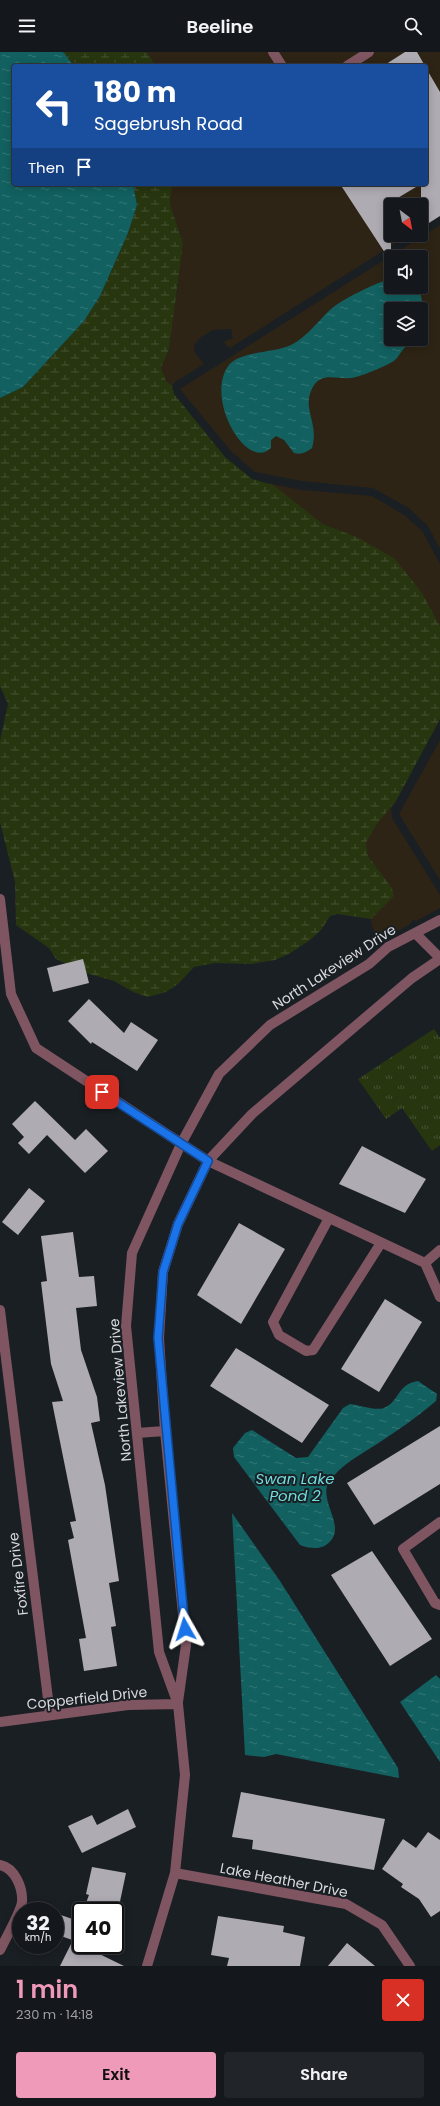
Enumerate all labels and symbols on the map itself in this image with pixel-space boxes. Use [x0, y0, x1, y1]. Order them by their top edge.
north arrow [384, 198, 428, 242]
street label: North Lakeview Drive [268, 919, 400, 1014]
pin [85, 1075, 119, 1109]
street label: North Lakeview Drive [104, 1317, 136, 1462]
water label: Swan Lake Pond 2 [256, 1468, 334, 1506]
street label: Foxfire Drive [3, 1531, 33, 1617]
position arrow [164, 1608, 206, 1650]
street label: Copperfield Drive [26, 1682, 149, 1714]
street label: Lake Heather Drive [218, 1858, 350, 1902]
speed limit sign: 40 [72, 1902, 124, 1954]

